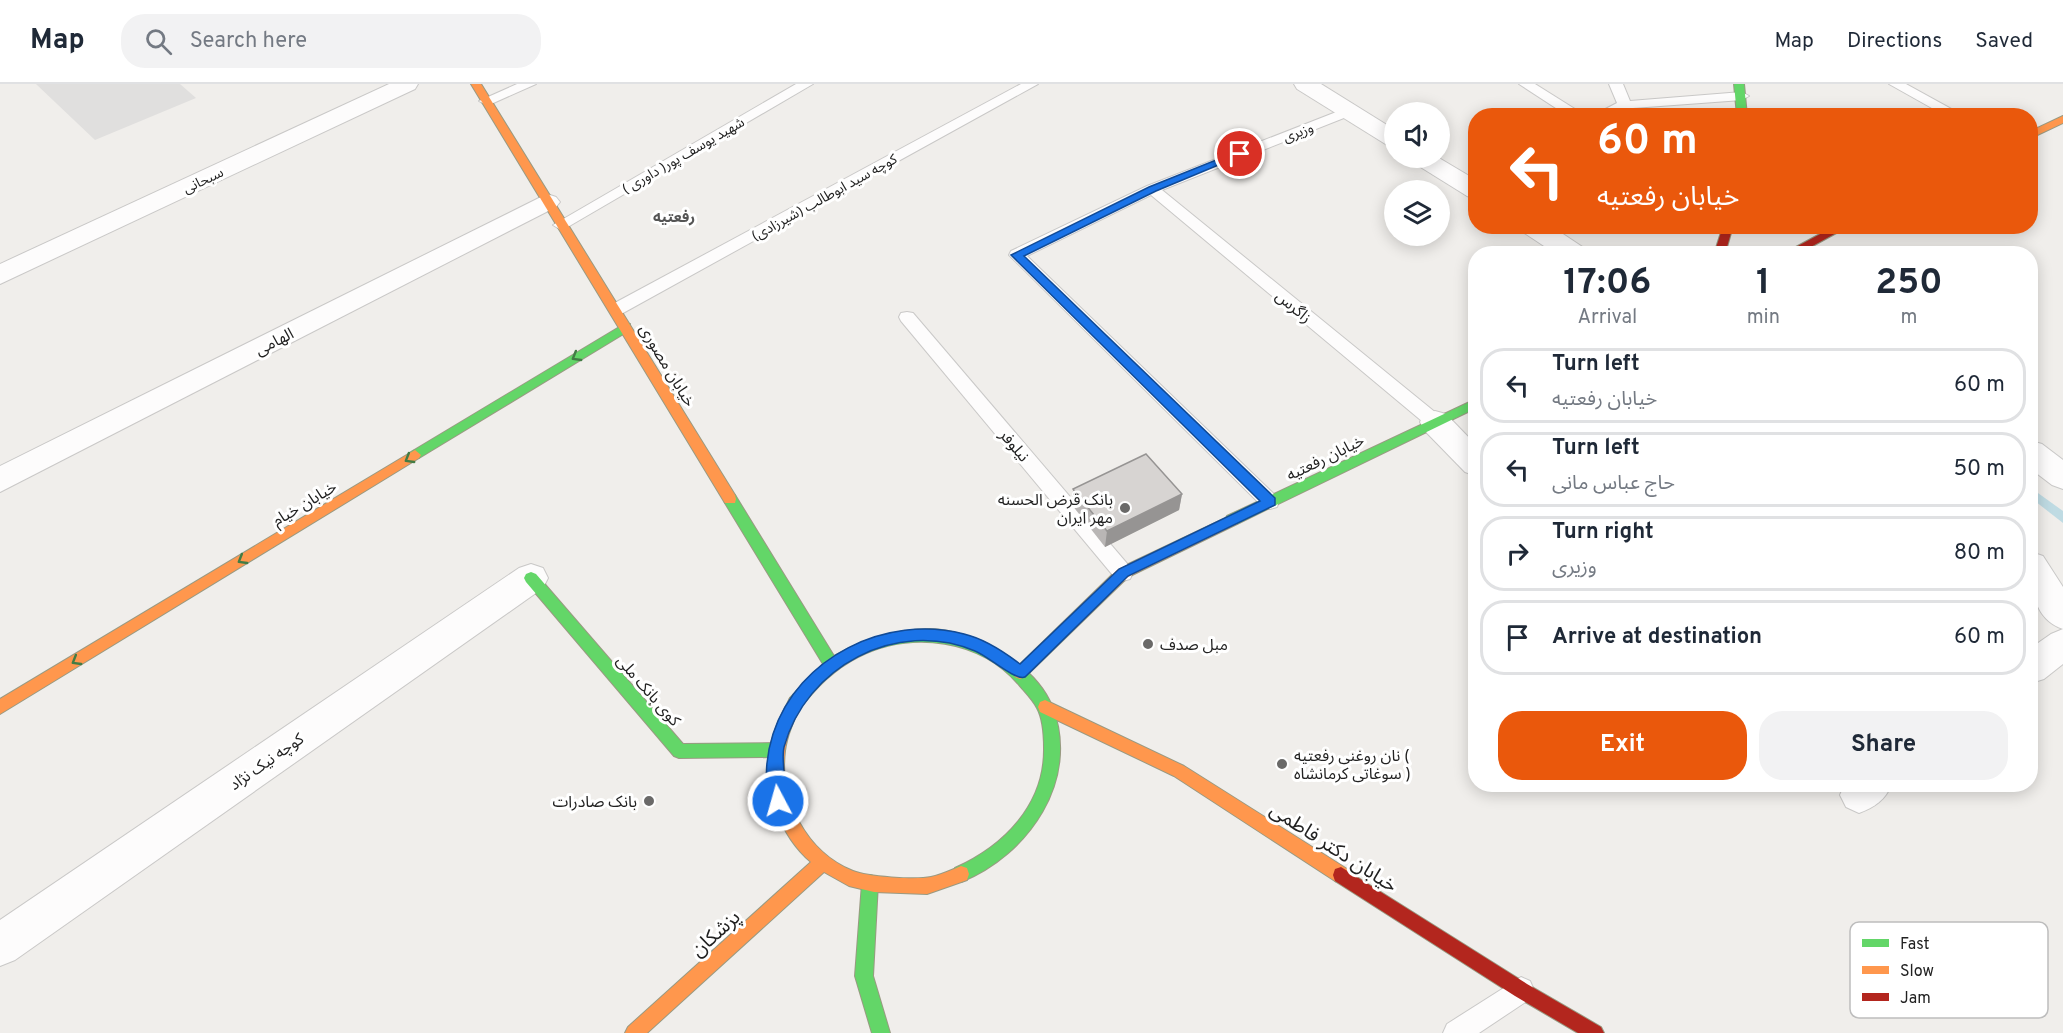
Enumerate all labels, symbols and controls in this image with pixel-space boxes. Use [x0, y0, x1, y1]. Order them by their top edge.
search box [121, 14, 541, 68]
text: Map [30, 23, 85, 59]
icon: search [142, 25, 175, 58]
text: Search here [190, 28, 307, 55]
text: Map [1774, 28, 1814, 55]
text: Directions [1847, 28, 1942, 55]
text: Saved [1975, 28, 2033, 55]
map controls [1384, 102, 1450, 246]
button: sound [1384, 102, 1450, 168]
street label: شهید یوسف پور( داوری ) [619, 114, 748, 198]
text: 60 m [1597, 116, 1698, 169]
street label: وزیری [1281, 120, 1316, 147]
pin [1214, 128, 1265, 179]
icon: left [1498, 132, 1576, 210]
icon: arrive [1223, 137, 1256, 170]
street label: کوچه سید ابوطالب (شیرزادی) [749, 151, 901, 246]
street label: سبحانی [181, 165, 227, 198]
button: layers [1384, 180, 1450, 246]
text: خیابان رفعتیه [1597, 181, 1739, 215]
district label: رفعتیه [653, 209, 695, 228]
text: 17:06 [1563, 261, 1651, 307]
text: 1 [1756, 261, 1771, 307]
text: 250 [1875, 261, 1943, 307]
street label: زاگرس [1271, 287, 1315, 328]
text: Arrival [1578, 305, 1637, 331]
text: min [1747, 305, 1780, 331]
text: m [1900, 305, 1917, 331]
street label: خیابان مصوری [634, 321, 699, 411]
street label: الهامی [252, 325, 298, 361]
one-way arrow [572, 350, 582, 362]
text: Turn left [1552, 351, 1640, 378]
icon: left [1501, 369, 1534, 402]
text: 60 m [1954, 372, 2005, 399]
text: خیابان رفعتیه [1552, 387, 1657, 413]
street label: نیلوفر [994, 425, 1033, 467]
street label: خیابان رفعتیه [1284, 431, 1368, 486]
text: Turn left [1552, 435, 1640, 462]
one-way arrow [405, 451, 415, 463]
icon: left [1501, 453, 1534, 486]
text: 50 m [1953, 456, 2005, 483]
text: حاج عباس مانی [1552, 471, 1675, 497]
street label: خیابان خیام [269, 478, 341, 533]
place label: بانک قرض الحسنه مهر ایران [998, 491, 1113, 529]
marker: بانک قرض الحسنه مهر ایران [1118, 501, 1132, 515]
text: Turn right [1552, 519, 1654, 546]
icon: right [1501, 537, 1534, 570]
text: 80 m [1954, 540, 2005, 567]
one-way arrow [238, 552, 248, 564]
text: وزیری [1552, 555, 1597, 581]
icon: arrive [1501, 621, 1534, 654]
text: Arrive at destination [1552, 624, 1762, 651]
text: 60 m [1954, 624, 2005, 651]
place label: مبل صدف [1160, 636, 1228, 656]
marker: مبل صدف [1141, 637, 1155, 651]
street label: کوی بانک ملی [611, 652, 684, 731]
one-way arrow [72, 653, 82, 665]
button: Exit [1498, 711, 1747, 780]
button: Share [1759, 711, 2008, 780]
street label: کوچه نیک نژاد [226, 729, 309, 796]
place label: نان روغنی رفعتیه ( سوغاتی کرمانشاه ) [1294, 747, 1411, 785]
marker: نان روغنی رفعتیه ( سوغاتی کرمانشاه ) [1275, 757, 1289, 771]
position arrow [746, 769, 810, 833]
place label: بانک صادرات [552, 793, 637, 813]
marker: بانک صادرات [642, 794, 656, 808]
street label: خیابان دکتر فاطمی [1264, 798, 1402, 900]
street label: پزشکان [686, 905, 747, 964]
legend [1850, 922, 2048, 1018]
text: Fast [1900, 935, 1930, 955]
text: Slow [1900, 962, 1934, 982]
text: Jam [1900, 989, 1931, 1009]

